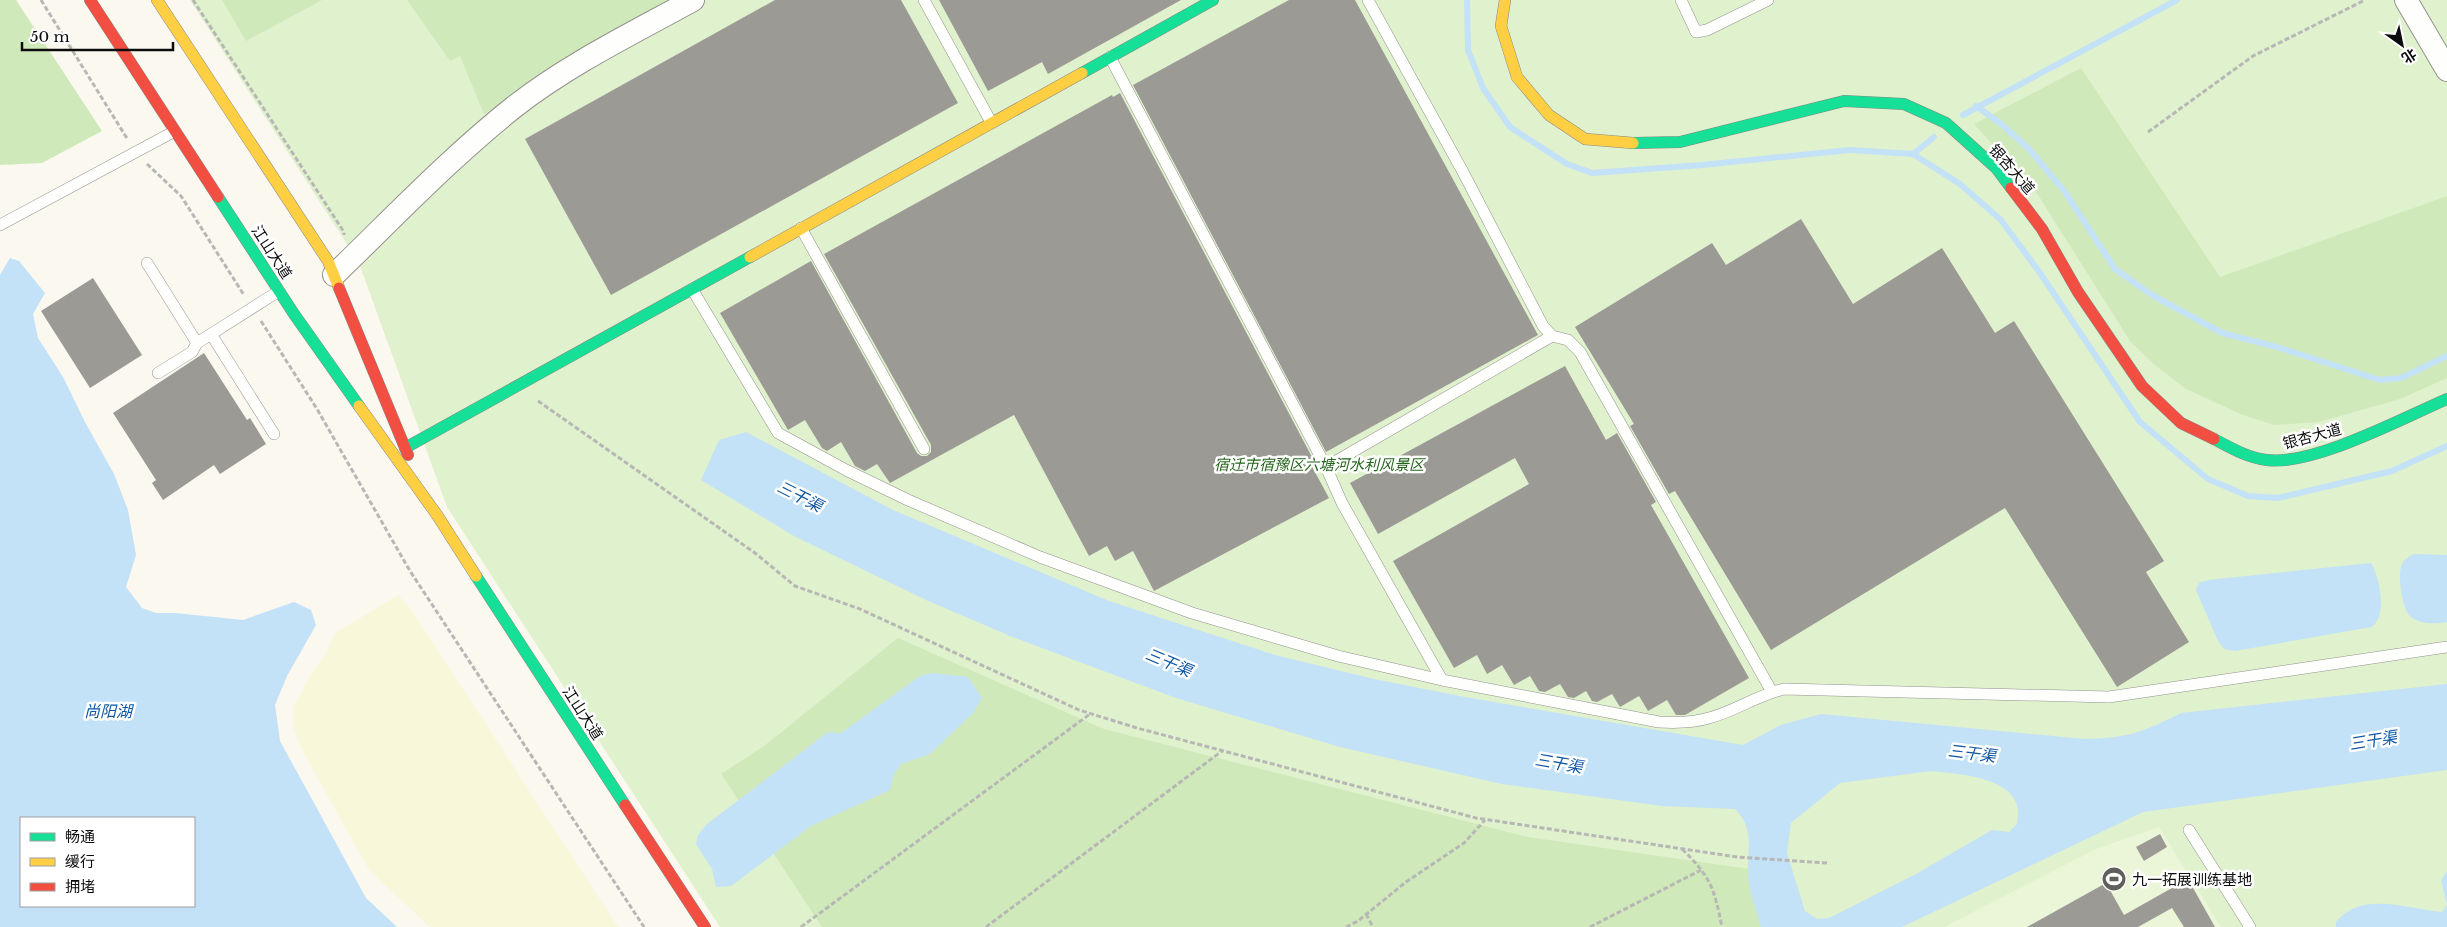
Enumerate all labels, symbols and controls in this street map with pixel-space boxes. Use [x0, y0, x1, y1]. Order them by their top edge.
scale bar [22, 20, 174, 52]
north arrow [2377, 20, 2427, 70]
text: 50 m [30, 27, 70, 46]
text: 北 [2398, 45, 2420, 67]
street label: 银杏大道 [1985, 140, 2039, 198]
street label: 江山大道 [248, 222, 296, 282]
street label: 银杏大道 [2281, 419, 2343, 453]
park label: 宿迁市宿豫区六塘河水利风景区 [1214, 455, 1426, 474]
water label: 三干渠 [774, 476, 828, 517]
water label: 三干渠 [1143, 643, 1197, 681]
street label: 江山大道 [559, 683, 607, 743]
water label: 尚阳湖 [84, 701, 135, 721]
water label: 三干渠 [2348, 726, 2400, 754]
water label: 三干渠 [1947, 740, 1999, 766]
water label: 三干渠 [1534, 749, 1586, 777]
legend [20, 817, 195, 907]
text: 畅通 [65, 827, 95, 846]
text: 缓行 [65, 852, 95, 871]
sports icon: 九一拓展训练基地 [2101, 866, 2127, 892]
place label: 九一拓展训练基地 [2132, 870, 2252, 889]
text: 拥堵 [65, 877, 95, 896]

